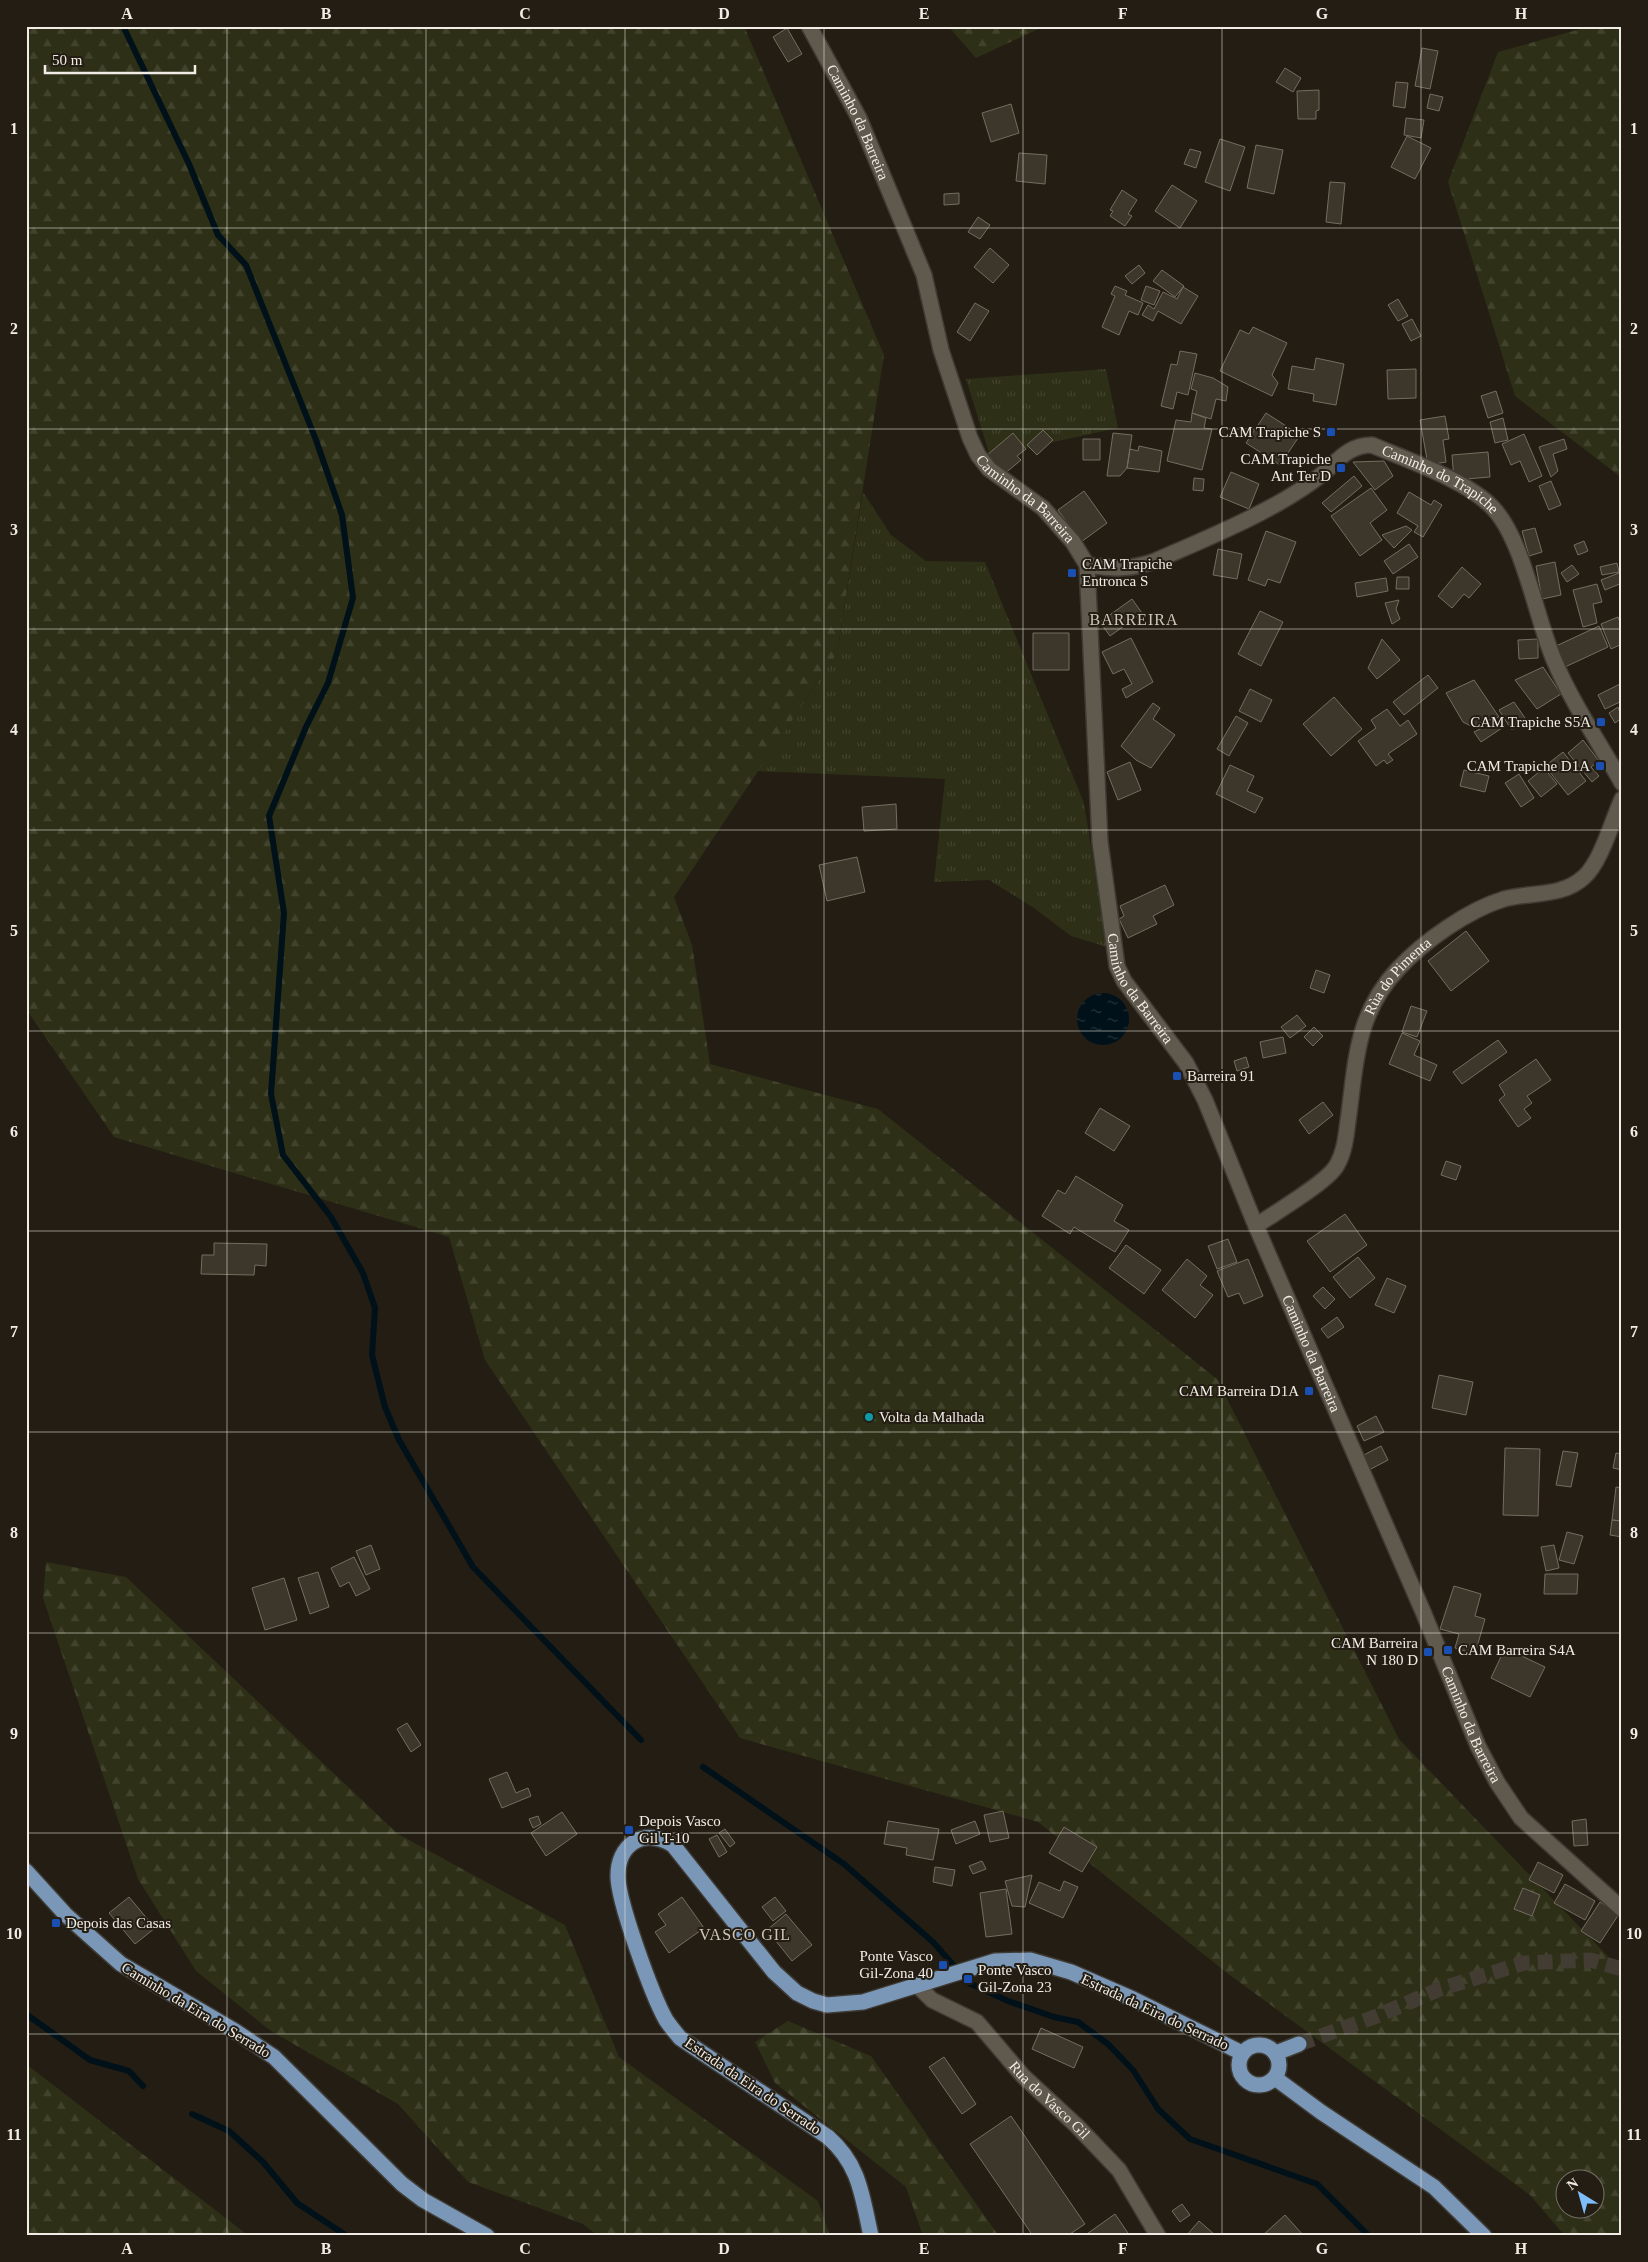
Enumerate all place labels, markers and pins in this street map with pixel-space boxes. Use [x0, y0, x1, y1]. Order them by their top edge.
place label: CAM Trapiche S [1218, 424, 1321, 440]
marker: CAM Trapiche S [1325, 426, 1337, 438]
place label: CAM Trapiche Ant Ter D [1241, 451, 1331, 484]
marker: CAM Trapiche Ant Ter D [1335, 462, 1347, 474]
place label: CAM Trapiche Entronca S [1082, 556, 1173, 589]
marker: CAM Trapiche Entronca S [1066, 567, 1078, 579]
place label: CAM Trapiche S5A [1470, 714, 1591, 730]
marker: CAM Trapiche S5A [1595, 716, 1607, 728]
place label: CAM Trapiche D1A [1467, 758, 1590, 774]
marker: CAM Trapiche D1A [1594, 760, 1606, 772]
place label: Barreira 91 [1187, 1068, 1255, 1084]
marker: Barreira 91 [1171, 1070, 1183, 1082]
place label: CAM Barreira D1A [1179, 1383, 1299, 1399]
marker: CAM Barreira D1A [1303, 1385, 1315, 1397]
place label: Volta da Malhada [879, 1409, 985, 1425]
marker: Volta da Malhada [863, 1411, 875, 1423]
place label: CAM Barreira N 180 D [1331, 1635, 1418, 1668]
place label: CAM Barreira S4A [1458, 1642, 1576, 1658]
marker: CAM Barreira S4A [1442, 1644, 1454, 1656]
marker: CAM Barreira N 180 D [1422, 1646, 1434, 1658]
place label: Depois Vasco Gil T-10 [639, 1813, 721, 1846]
marker: Depois Vasco Gil T-10 [623, 1824, 635, 1836]
place label: Depois das Casas [66, 1915, 171, 1931]
marker: Depois das Casas [50, 1917, 62, 1929]
place label: Ponte Vasco Gil-Zona 40 [859, 1948, 933, 1981]
marker: Ponte Vasco Gil-Zona 40 [937, 1959, 949, 1971]
place label: Ponte Vasco Gil-Zona 23 [978, 1962, 1052, 1995]
marker: Ponte Vasco Gil-Zona 23 [962, 1973, 974, 1985]

